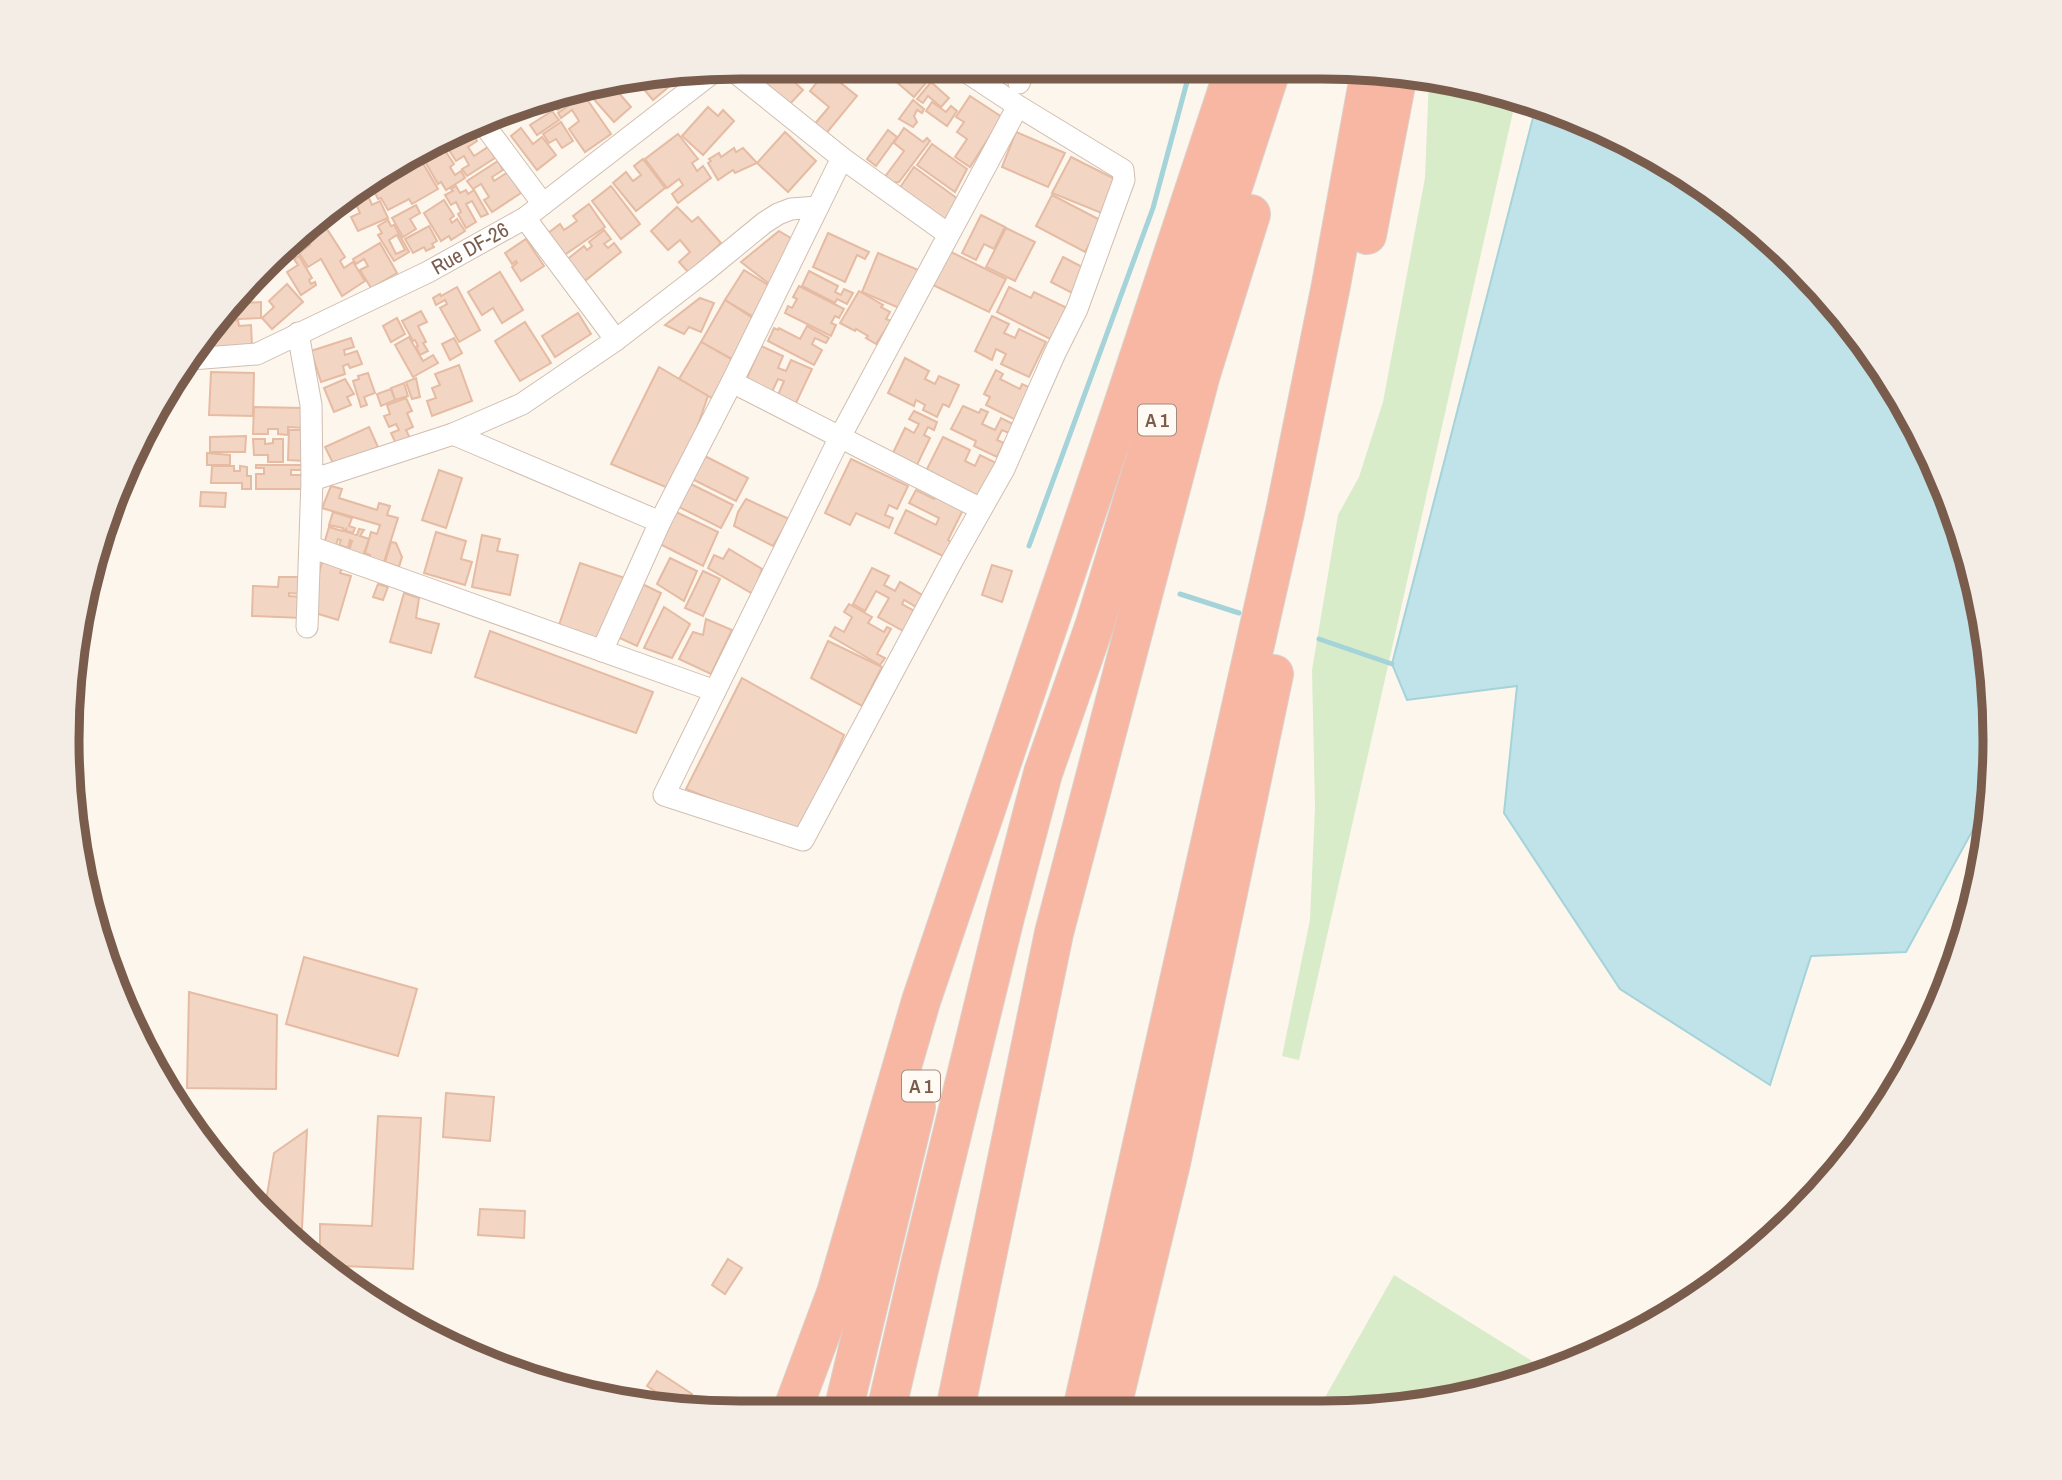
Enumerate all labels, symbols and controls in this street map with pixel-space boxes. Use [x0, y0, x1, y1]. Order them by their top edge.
street label: Rue DF-26 [426, 215, 514, 281]
road number: A 1 [1138, 404, 1176, 436]
road number: A 1 [902, 1070, 940, 1102]

